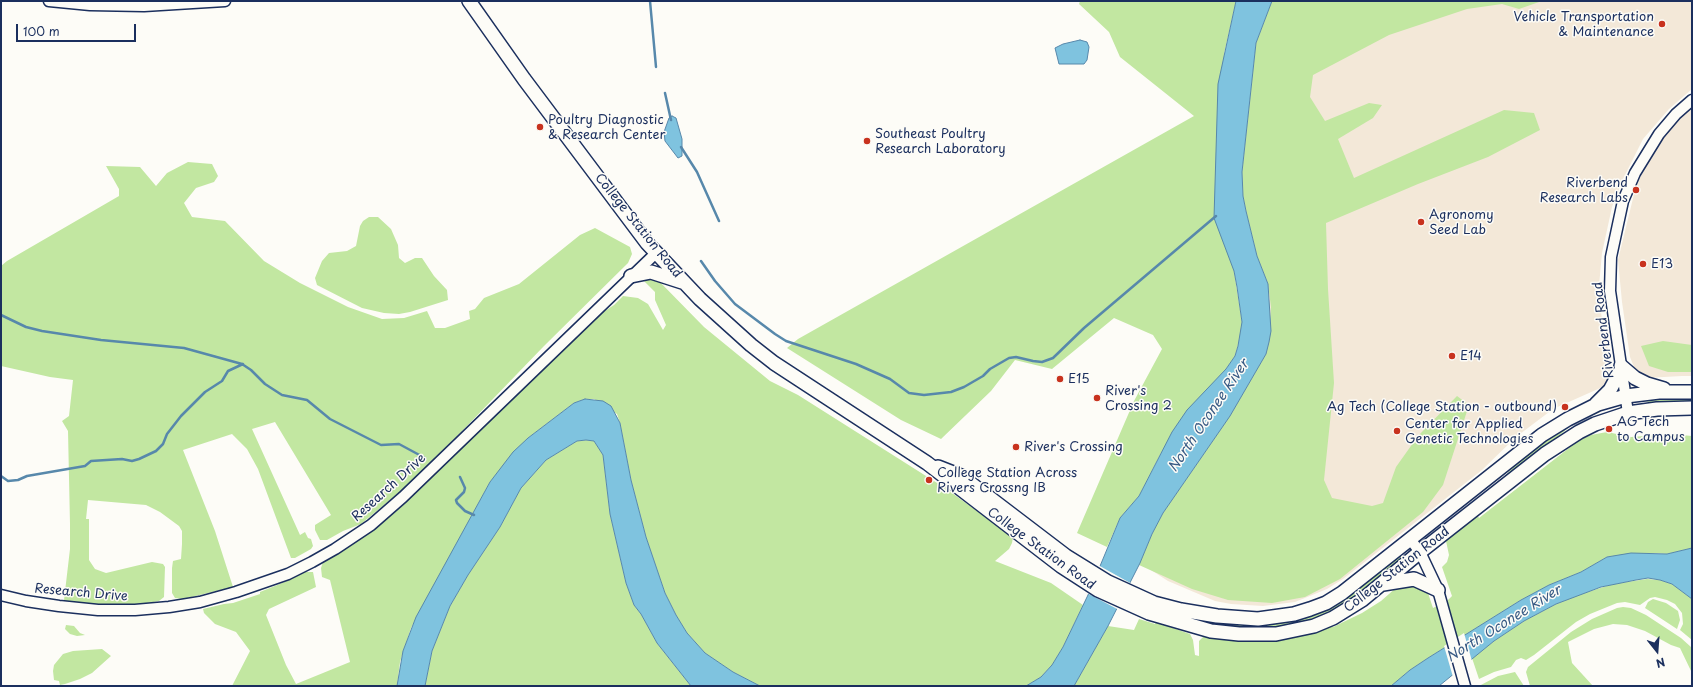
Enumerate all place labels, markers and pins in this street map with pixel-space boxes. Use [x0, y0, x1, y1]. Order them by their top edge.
place label: Vehicle Transportation & Maintenance [1514, 9, 1654, 40]
marker: Vehicle Transportation & Maintenance [1657, 19, 1667, 29]
place label: Poultry Diagnostic & Research Center [548, 112, 666, 143]
marker: Poultry Diagnostic & Research Center [535, 122, 545, 132]
place label: Southeast Poultry Research Laboratory [875, 126, 1006, 157]
marker: Southeast Poultry Research Laboratory [862, 136, 872, 146]
place label: Riverbend Research Labs [1540, 175, 1628, 206]
marker: Riverbend Research Labs [1631, 185, 1641, 195]
place label: Agronomy Seed Lab [1429, 207, 1493, 238]
marker: Agronomy Seed Lab [1416, 217, 1426, 227]
place label: E13 [1651, 256, 1673, 272]
marker: E13 [1638, 259, 1648, 269]
place label: E14 [1460, 348, 1482, 364]
marker: E14 [1447, 351, 1457, 361]
place label: E15 [1068, 371, 1090, 387]
marker: E15 [1055, 374, 1065, 384]
place label: River's Crossing 2 [1105, 383, 1172, 414]
marker: River's Crossing 2 [1092, 393, 1102, 403]
place label: Ag Tech (College Station - outbound) [1327, 399, 1557, 415]
marker: Ag Tech (College Station - outbound) [1560, 402, 1570, 412]
place label: AG Tech to Campus [1617, 414, 1685, 445]
place label: Center for Applied Genetic Technologies [1405, 416, 1534, 447]
marker: AG Tech to Campus [1604, 424, 1614, 434]
marker: Center for Applied Genetic Technologies [1392, 426, 1402, 436]
place label: River's Crossing [1024, 439, 1123, 455]
marker: River's Crossing [1011, 442, 1021, 452]
place label: College Station Across Rivers Crossng IB [937, 465, 1077, 496]
marker: College Station Across Rivers Crossng IB [924, 475, 934, 485]

